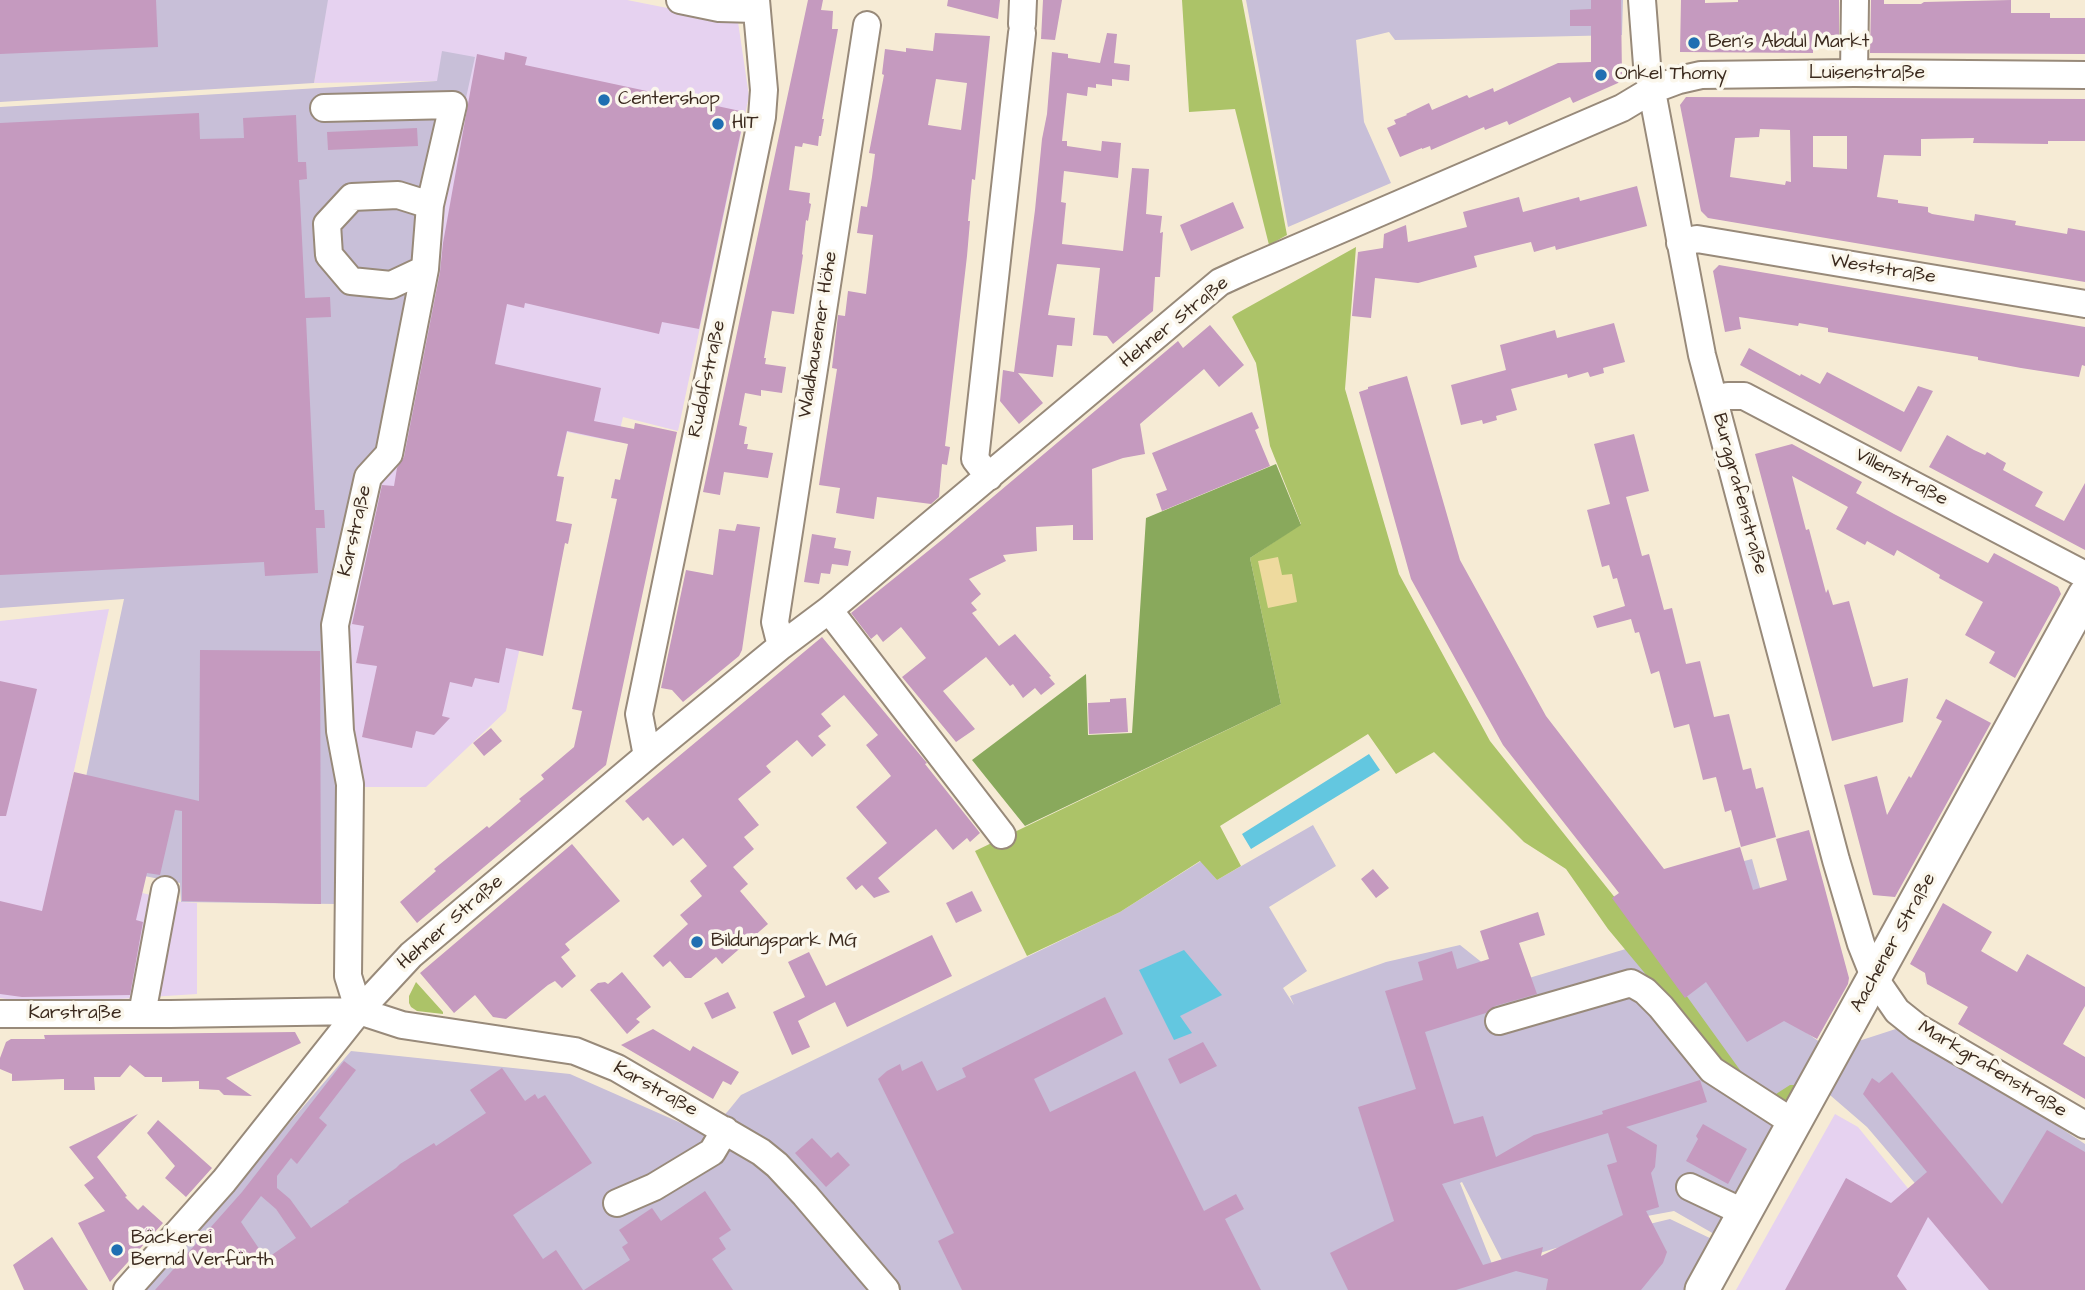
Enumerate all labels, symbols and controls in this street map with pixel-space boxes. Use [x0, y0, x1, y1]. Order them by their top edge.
place label: Ben's Abdul Markt [1708, 32, 1870, 54]
marker: Ben's Abdul Markt [1686, 35, 1702, 51]
street label: Luisenstraße [1809, 63, 1925, 85]
place label: Onkel Thomy [1615, 64, 1727, 86]
marker: Onkel Thomy [1593, 67, 1609, 83]
place label: Centershop [618, 89, 720, 111]
marker: Centershop [596, 92, 612, 108]
place label: HIT [732, 113, 758, 135]
marker: HIT [710, 116, 726, 132]
street label: Waldhausener Höhe [795, 250, 843, 420]
street label: Weststraße [1829, 250, 1937, 290]
street label: Hehner Straße [1116, 272, 1234, 374]
street label: Rudolfstraße [684, 318, 732, 440]
street label: Burggrafenstraße [1707, 411, 1771, 577]
street label: Villenstraße [1851, 444, 1951, 512]
street label: Karstraße [334, 483, 378, 579]
street label: Aachener Straße [1846, 870, 1942, 1016]
street label: Hehner Straße [393, 871, 509, 975]
place label: Bildungspark MG [711, 931, 857, 953]
marker: Bildungspark MG [689, 934, 705, 950]
street label: Karstraße [29, 1003, 121, 1025]
street label: Markgrafenstraße [1913, 1017, 2071, 1123]
street label: Karstraße [609, 1058, 701, 1122]
place label: Bäckerei Bernd Verfürth [131, 1228, 273, 1272]
marker: Bäckerei Bernd Verfürth [109, 1242, 125, 1258]

